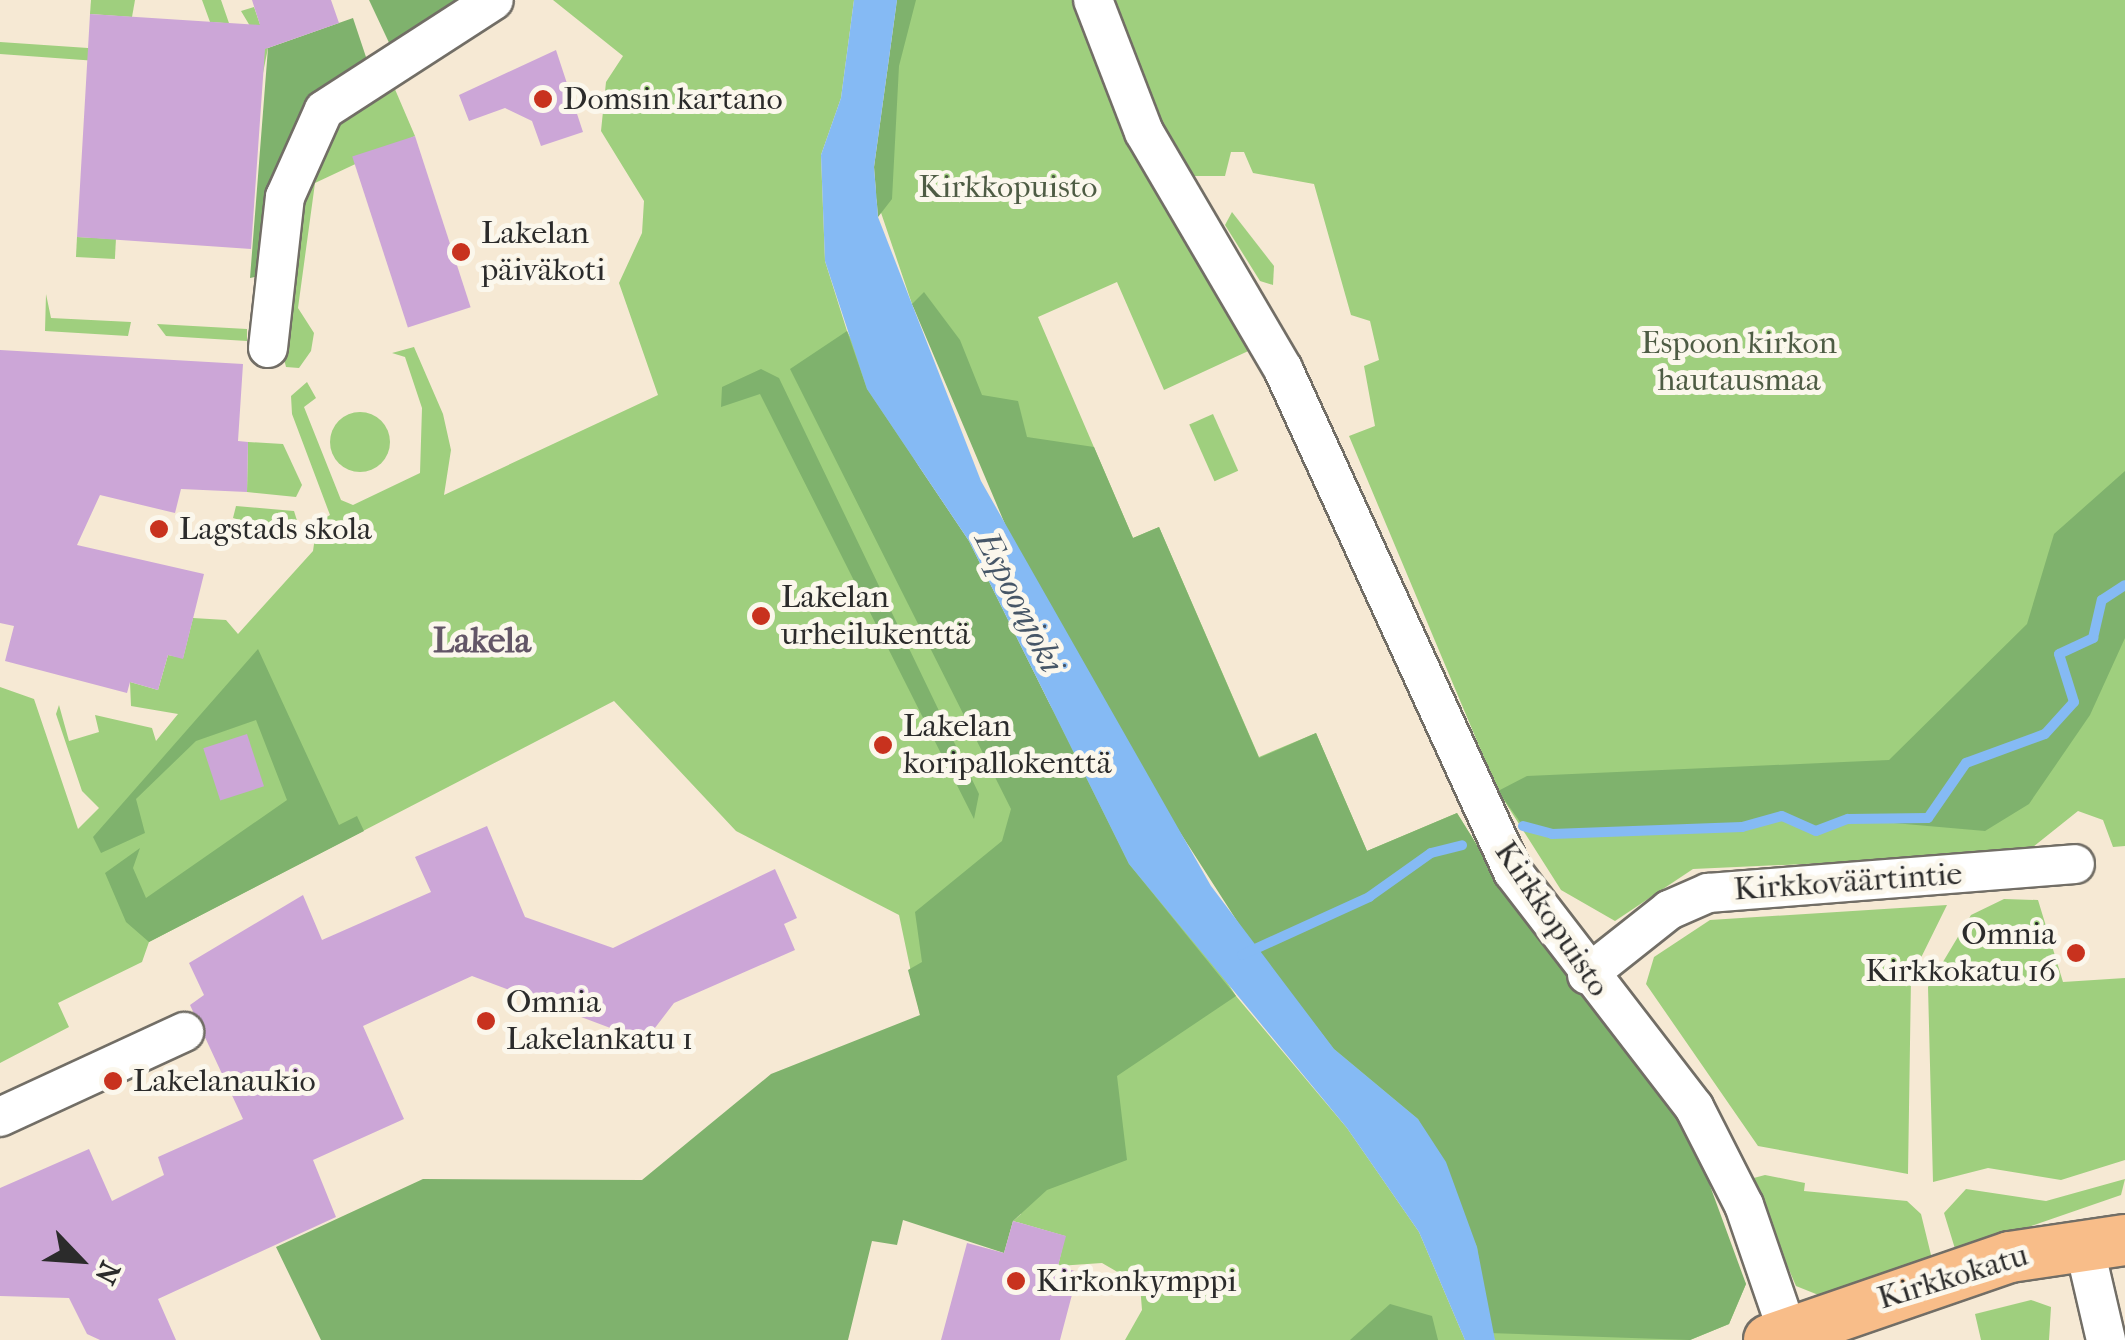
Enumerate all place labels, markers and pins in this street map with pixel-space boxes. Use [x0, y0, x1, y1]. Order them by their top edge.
place label: Domsin kartano [563, 80, 783, 118]
marker: Domsin kartano [532, 88, 554, 110]
place label: Lakelan päiväkoti [481, 215, 606, 290]
marker: Lakelan päiväkoti [450, 241, 472, 263]
place label: Lagstads skola [179, 510, 372, 548]
marker: Lagstads skola [148, 518, 170, 540]
place label: Lakelan urheilukenttä [781, 579, 970, 654]
marker: Lakelan urheilukenttä [750, 605, 772, 627]
place label: Lakelan koripallokenttä [903, 708, 1111, 783]
marker: Lakelan koripallokenttä [872, 734, 894, 756]
place label: Omnia Kirkkokatu 16 [1865, 916, 2056, 991]
marker: Omnia Kirkkokatu 16 [2065, 942, 2087, 964]
place label: Omnia Lakelankatu 1 [506, 984, 693, 1059]
marker: Omnia Lakelankatu 1 [475, 1010, 497, 1032]
place label: Lakelanaukio [133, 1062, 316, 1100]
marker: Lakelanaukio [102, 1070, 124, 1092]
place label: Kirkonkymppi [1036, 1262, 1237, 1300]
marker: Kirkonkymppi [1005, 1270, 1027, 1292]

